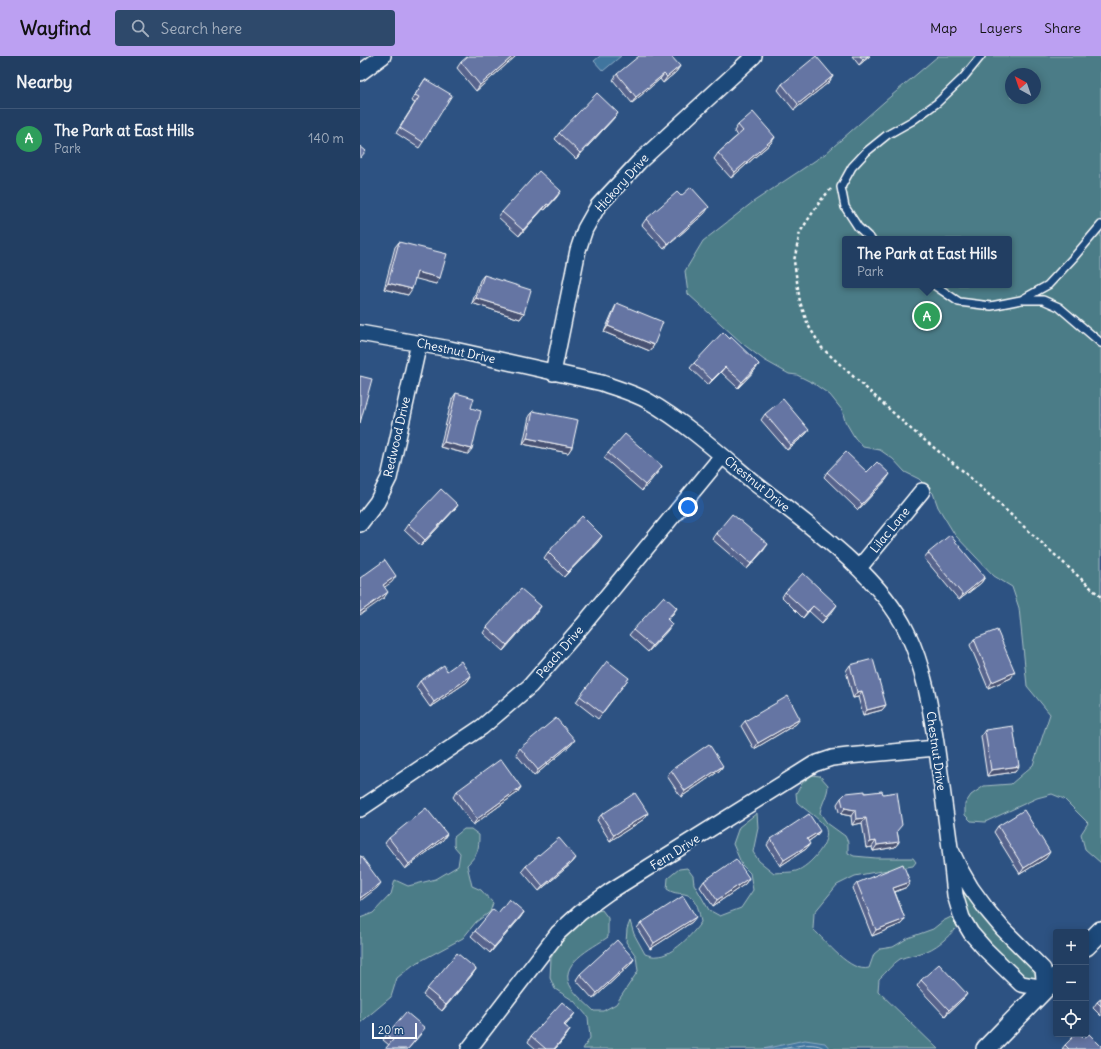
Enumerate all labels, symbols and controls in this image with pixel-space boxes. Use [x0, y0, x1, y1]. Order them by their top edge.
search box [115, 10, 395, 46]
text: Wayfind [20, 16, 91, 40]
icon: search [129, 17, 151, 39]
text: Search here [161, 19, 242, 38]
text: Map [930, 19, 957, 37]
text: Layers [979, 19, 1022, 37]
text: Share [1044, 19, 1081, 37]
north arrow [1005, 68, 1041, 104]
text: Nearby [16, 71, 72, 93]
text: The Park at East Hills [54, 121, 194, 140]
text: A [25, 130, 33, 147]
text: 140 m [308, 130, 344, 147]
text: Park [54, 140, 81, 157]
street label: Hickory Drive [592, 150, 652, 215]
popup [842, 236, 1012, 288]
text: The Park at East Hills [857, 244, 997, 263]
text: Park [857, 263, 884, 280]
pin: A [914, 301, 940, 331]
street label: Chestnut Drive [415, 335, 497, 366]
street label: Redwood Drive [380, 395, 413, 479]
street label: Chestnut Drive [722, 453, 793, 515]
your location [678, 497, 698, 517]
street label: Lilac Lane [867, 504, 913, 556]
street label: Peach Drive [533, 622, 586, 681]
street label: Chestnut Drive [924, 710, 949, 792]
street label: Fern Drive [647, 830, 702, 873]
map controls [1053, 929, 1089, 1037]
button: + [1053, 929, 1089, 965]
button: − [1053, 965, 1089, 1001]
button: locate [1053, 1001, 1089, 1037]
scale bar [372, 1021, 417, 1040]
text: 20 m [378, 1023, 404, 1037]

